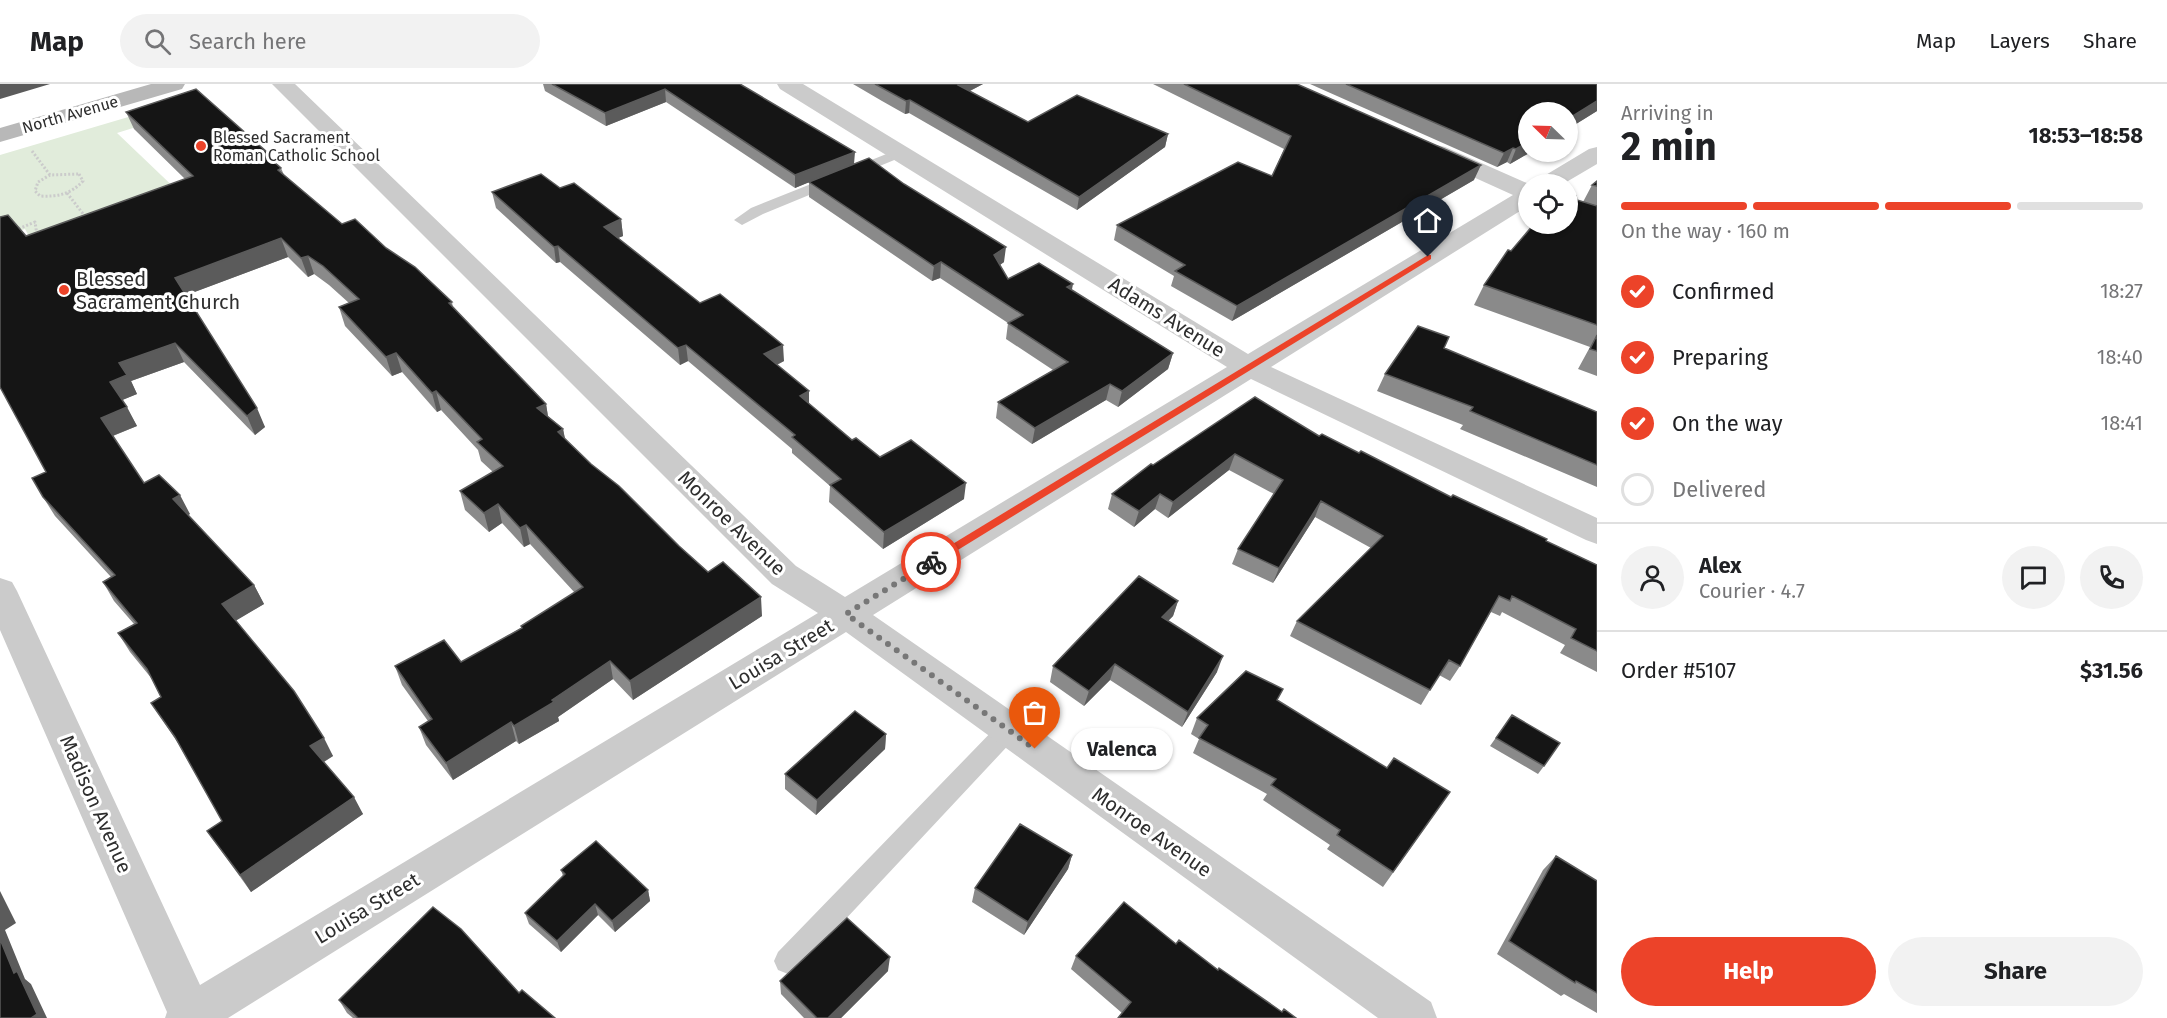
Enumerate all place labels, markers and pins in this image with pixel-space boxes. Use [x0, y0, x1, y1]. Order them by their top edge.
place label: Blessed Sacrament Roman Catholic School [213, 128, 380, 165]
marker: Blessed Sacrament Roman Catholic School [194, 139, 208, 153]
pin [1402, 195, 1453, 257]
place label: Blessed Sacrament Church [76, 267, 240, 314]
marker: Blessed Sacrament Church [57, 283, 71, 297]
pin [1009, 687, 1060, 749]
callout: Valenca [1071, 728, 1173, 770]

